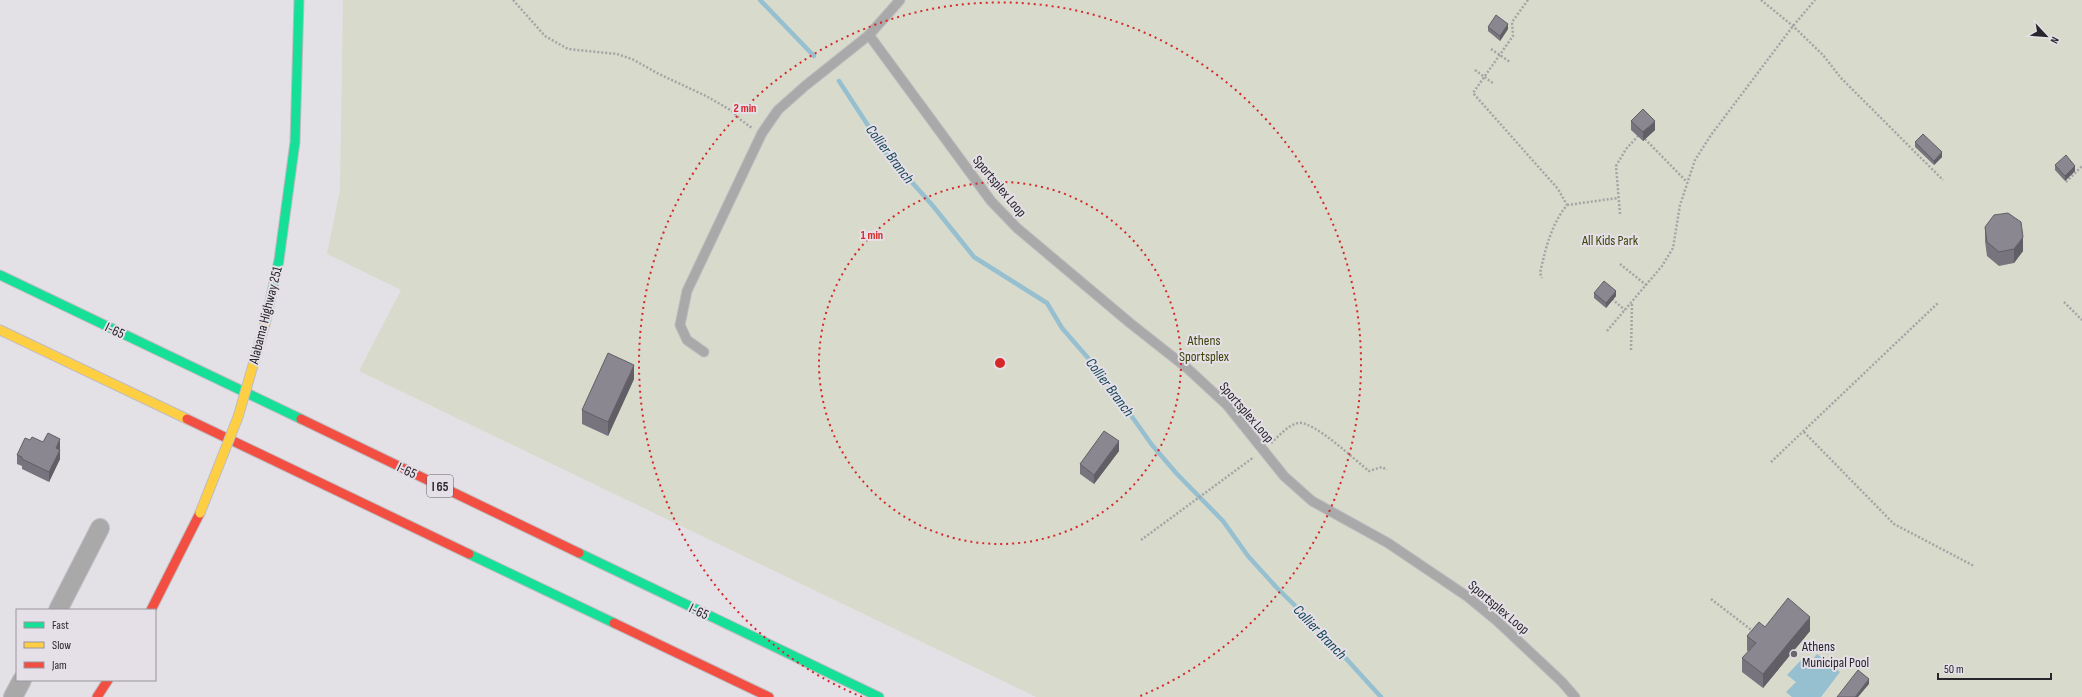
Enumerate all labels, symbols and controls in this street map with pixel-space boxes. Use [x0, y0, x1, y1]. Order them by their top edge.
north arrow [2026, 16, 2066, 56]
text: N [2047, 35, 2062, 46]
text: 2 min [734, 101, 756, 116]
water label: Collier Branch [861, 121, 918, 188]
street label: Sportsplex Loop [969, 152, 1030, 221]
text: 1 min [861, 228, 883, 243]
park label: All Kids Park [1581, 232, 1639, 249]
street label: Alabama Highway 251 [245, 264, 286, 367]
street label: I-65 [102, 318, 128, 343]
park label: Athens Sportsplex [1179, 332, 1230, 365]
water label: Collier Branch [1081, 354, 1138, 421]
centre of rings [993, 356, 1007, 370]
street label: Sportsplex Loop [1216, 379, 1278, 446]
street label: I-65 [394, 458, 420, 483]
road number: I 65 [427, 475, 453, 497]
street label: Sportsplex Loop [1465, 577, 1533, 638]
street label: I-65 [686, 599, 712, 624]
water label: Collier Branch [1289, 601, 1350, 664]
legend [16, 609, 156, 681]
text: Fast [52, 618, 69, 633]
text: Slow [52, 638, 71, 653]
place label: Athens Municipal Pool [1801, 638, 1869, 671]
marker: Athens Municipal Pool [1789, 649, 1799, 659]
scale bar [1938, 655, 2051, 681]
text: Jam [51, 658, 67, 673]
text: 50 m [1944, 662, 1964, 677]

